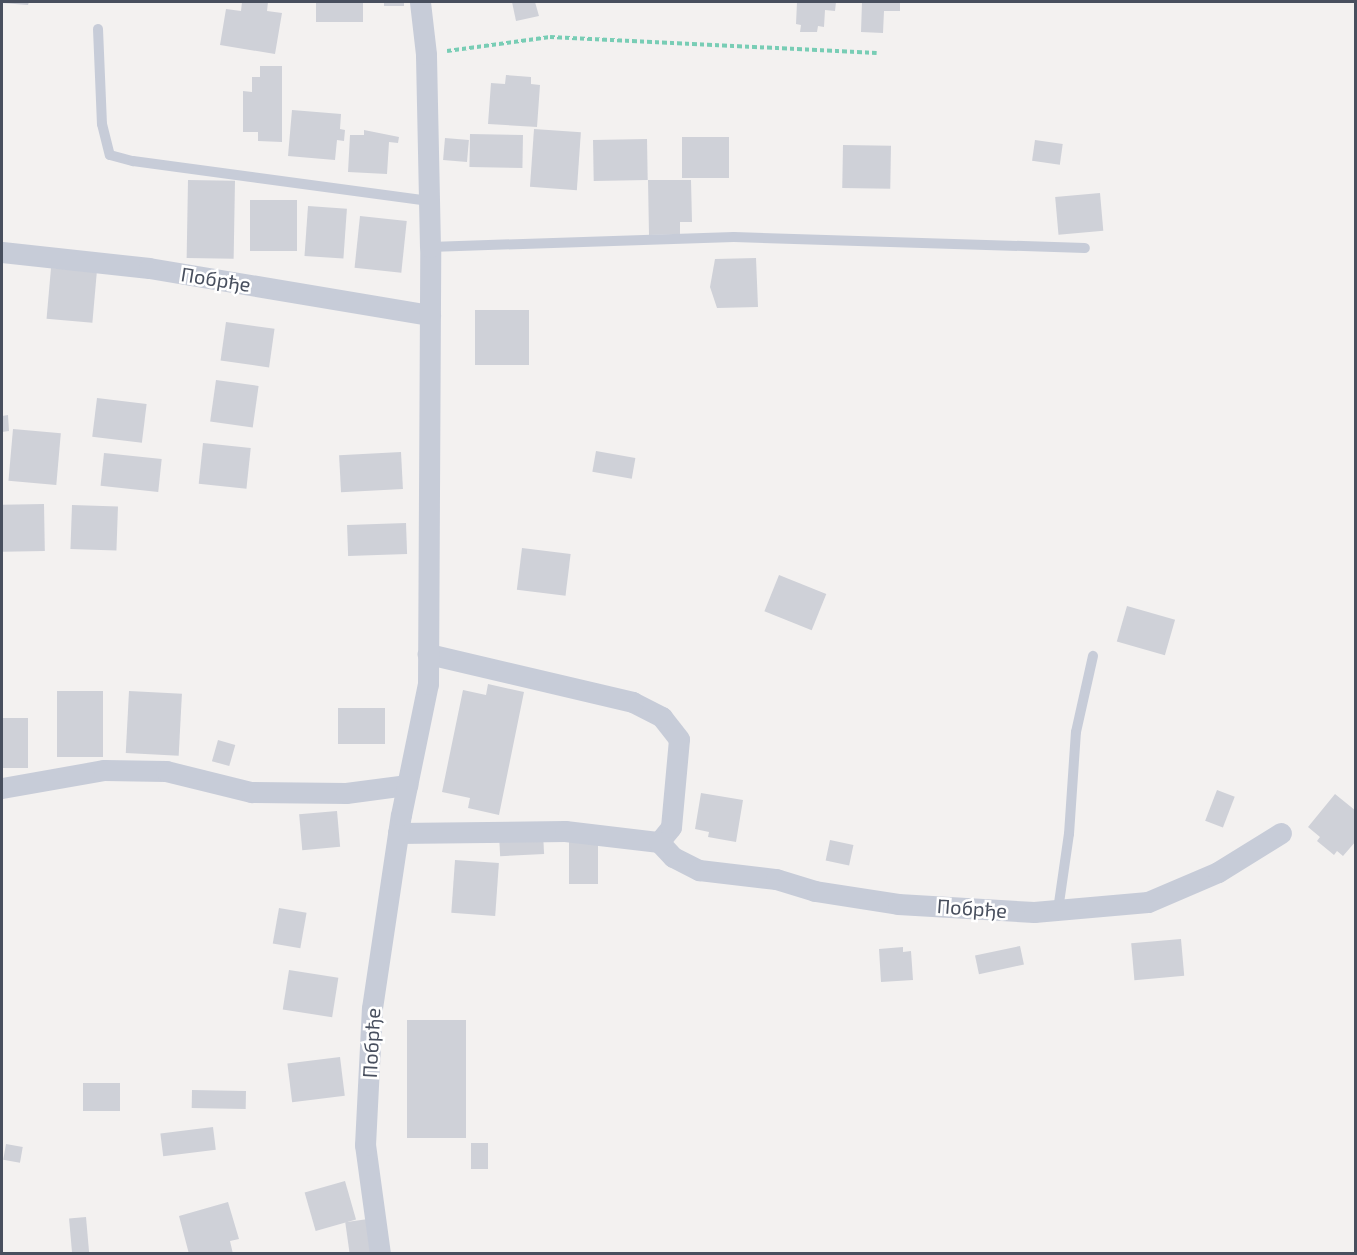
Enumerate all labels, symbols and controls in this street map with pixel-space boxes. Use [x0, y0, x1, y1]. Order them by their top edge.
street label: Побрђе [179, 262, 253, 296]
street label: Побрђе [936, 894, 1008, 922]
street label: Побрђе [357, 1007, 385, 1079]

